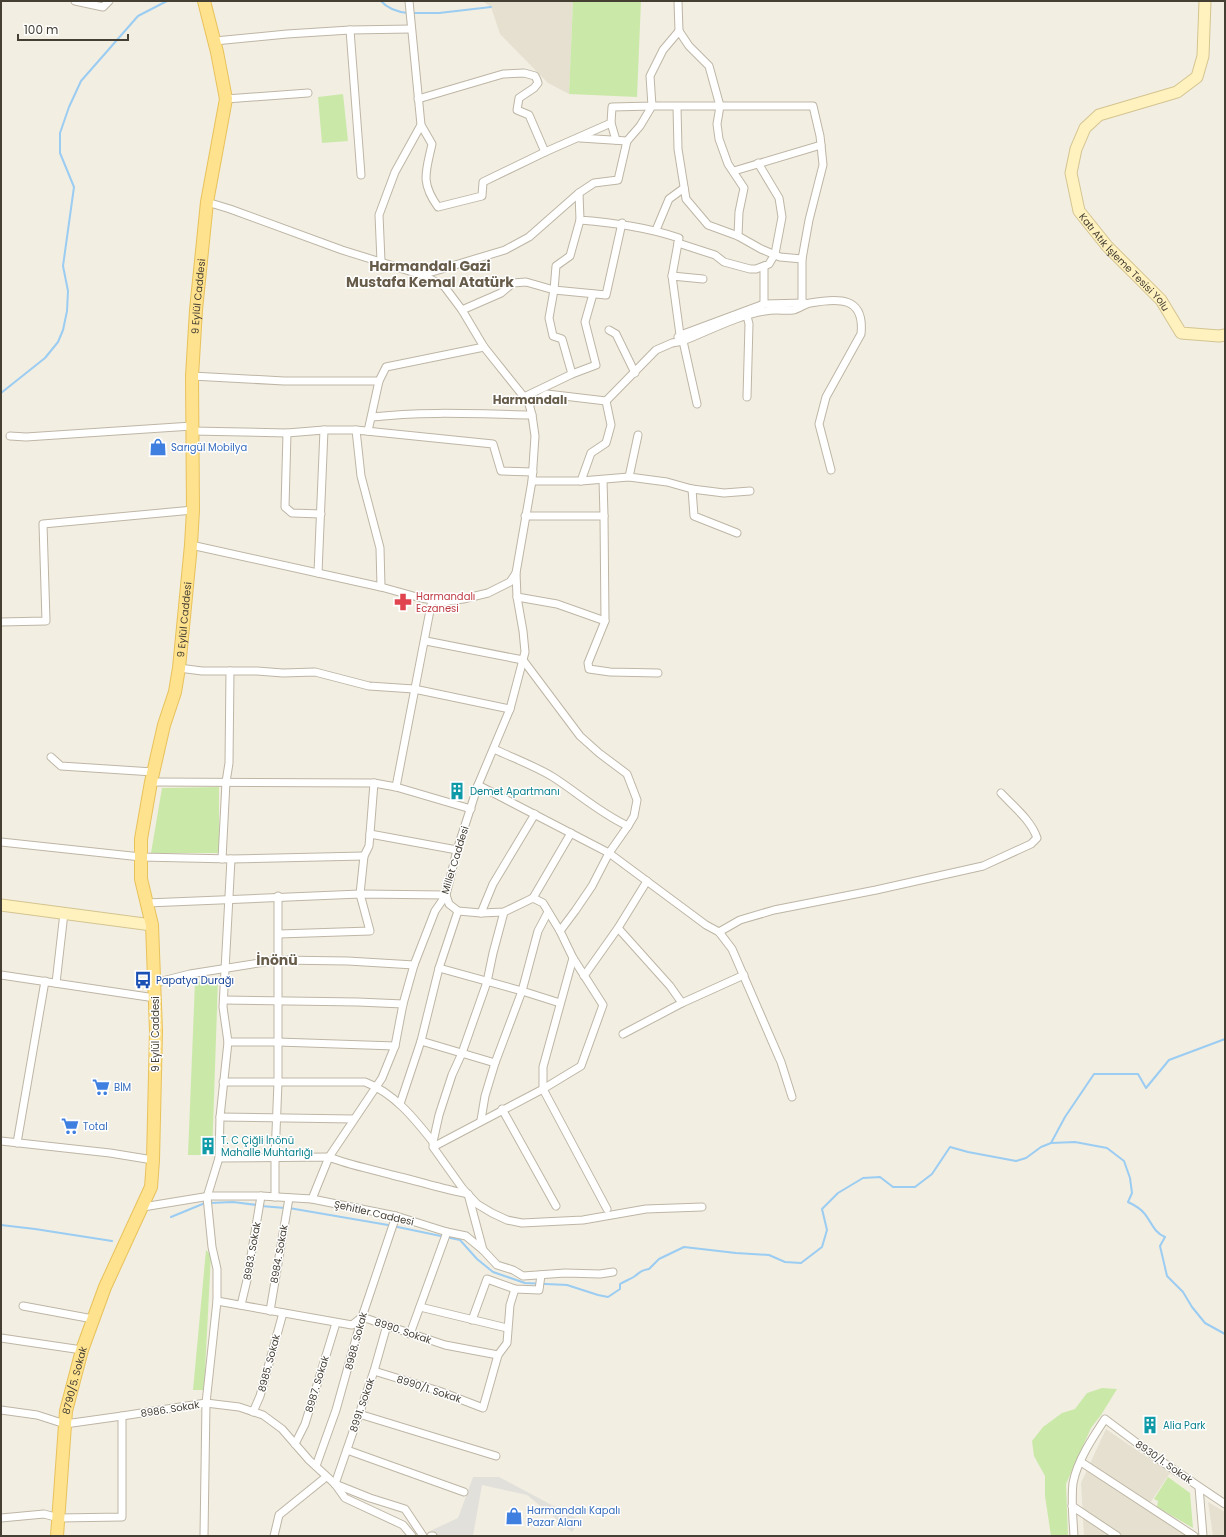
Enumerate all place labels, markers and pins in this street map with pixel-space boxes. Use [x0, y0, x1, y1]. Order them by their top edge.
shop icon: Sarıgül Mobilya [148, 437, 168, 457]
place label: Sarıgül Mobilya [171, 440, 247, 455]
place label: Harmandalı Eczanesi [416, 589, 475, 616]
pharmacy icon: Harmandalı Eczanesi [393, 592, 413, 612]
building icon: Demet Apartmanı [447, 781, 467, 801]
place label: Demet Apartmanı [470, 784, 560, 799]
bus stop icon: Papatya Durağı [133, 970, 153, 990]
place label: Papatya Durağı [156, 973, 234, 988]
supermarket icon: BİM [91, 1077, 111, 1097]
place label: BİM [114, 1080, 131, 1095]
supermarket icon: Total [60, 1116, 80, 1136]
place label: Total [83, 1119, 108, 1134]
place label: T. C Çiğli İnönü Mahalle Muhtarlığı [221, 1133, 313, 1160]
building icon: T. C Çiğli İnönü Mahalle Muhtarlığı [198, 1136, 218, 1156]
building icon: Alia Park [1140, 1415, 1160, 1435]
place label: Alia Park [1163, 1418, 1206, 1433]
place label: Harmandalı Kapalı Pazar Alanı [527, 1503, 620, 1530]
shop icon: Harmandalı Kapalı Pazar Alanı [504, 1506, 524, 1526]

